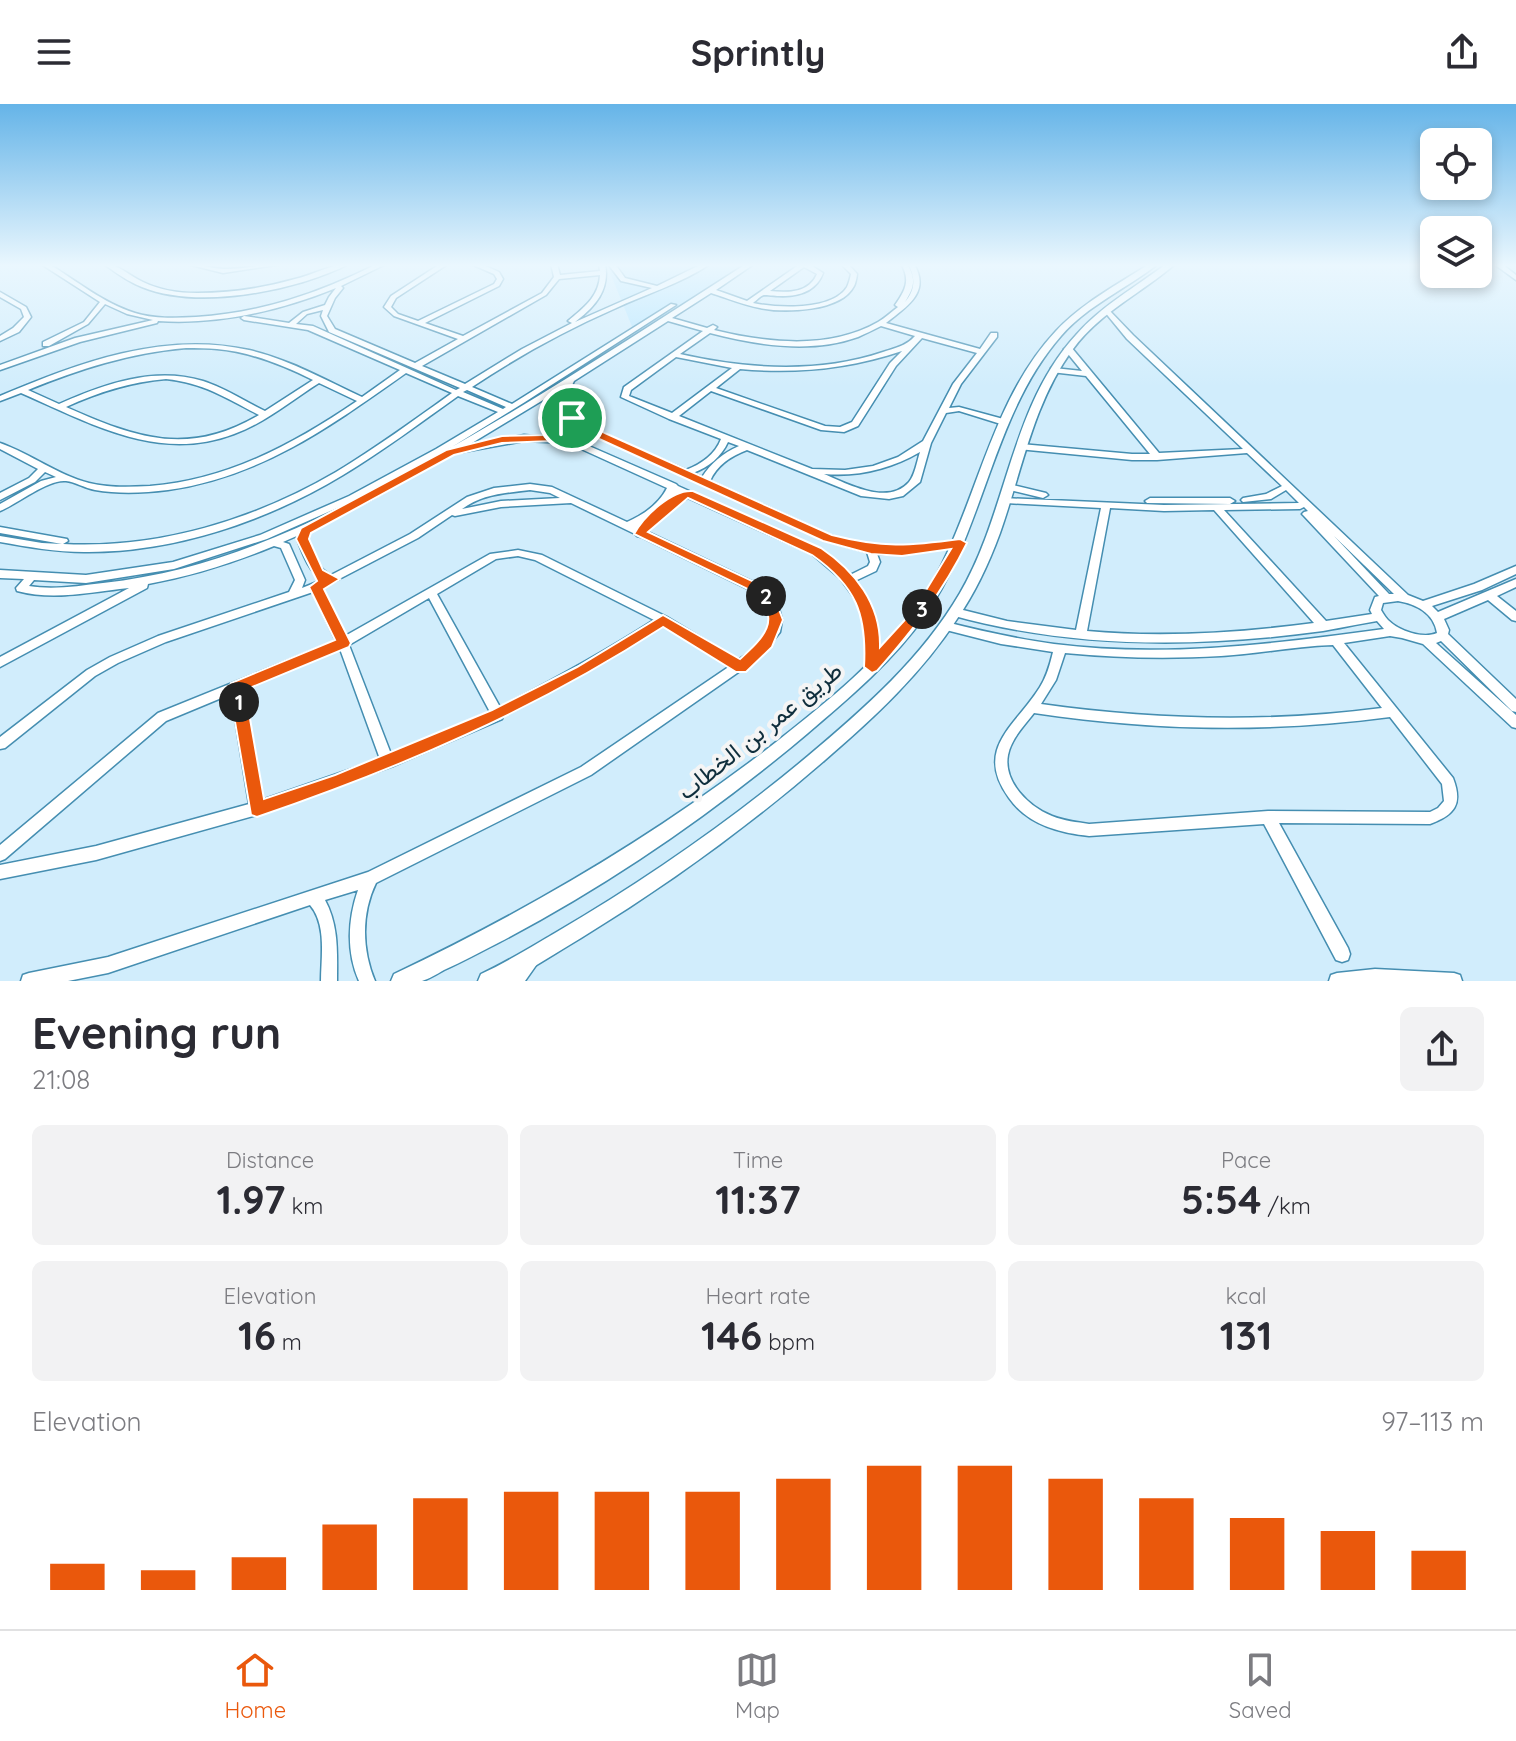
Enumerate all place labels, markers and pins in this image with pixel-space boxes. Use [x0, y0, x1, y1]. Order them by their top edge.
pin [538, 384, 606, 452]
pin: 2 [746, 576, 786, 616]
pin: 3 [902, 589, 942, 629]
pin: 1 [219, 682, 259, 722]

